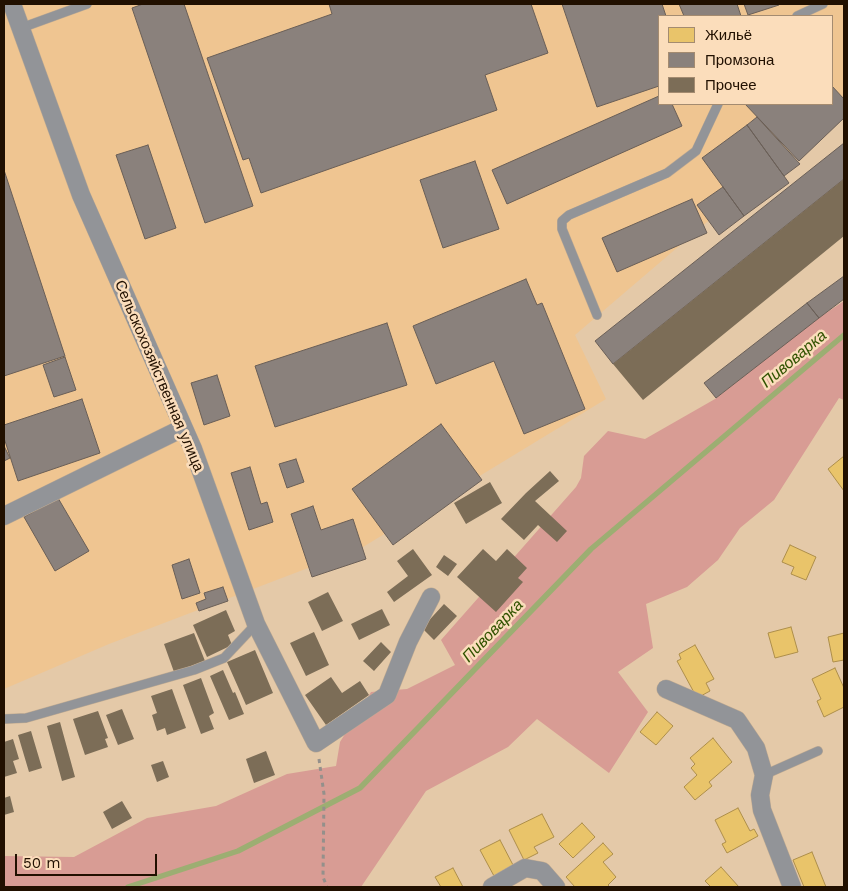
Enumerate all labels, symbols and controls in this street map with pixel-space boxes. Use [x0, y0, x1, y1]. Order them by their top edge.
legend [658, 15, 833, 105]
text: Жильё [705, 26, 752, 44]
text: Промзона [705, 51, 774, 69]
text: Прочее [705, 76, 757, 94]
street label: Сельскохозяйственная улица [110, 277, 208, 475]
water label: Пивоварка [757, 326, 831, 392]
water label: Пивоварка [458, 596, 528, 666]
scale bar [18, 844, 160, 876]
text: 50 m [23, 854, 60, 872]

